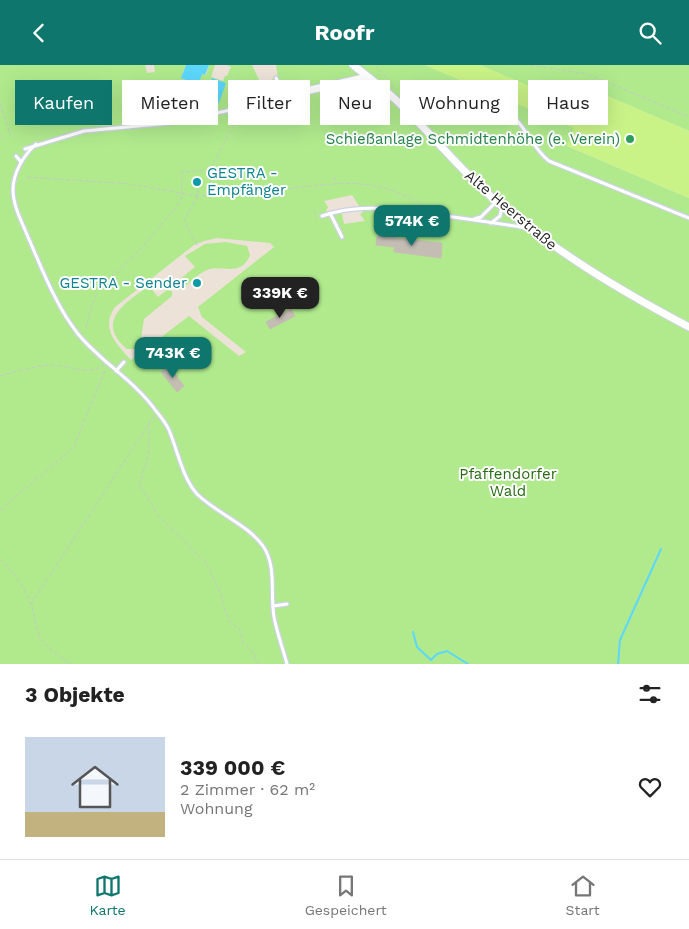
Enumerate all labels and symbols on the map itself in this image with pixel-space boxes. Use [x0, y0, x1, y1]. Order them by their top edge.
place label: Schießanlage Schmidtenhöhe (e. Verein) [326, 130, 620, 148]
marker: Schießanlage Schmidtenhöhe (e. Verein) [624, 133, 636, 145]
place label: GESTRA - Empfänger [207, 164, 286, 199]
street label: Alte Heerstraße [461, 166, 561, 254]
marker: GESTRA - Empfänger [191, 176, 203, 188]
pin: 574K € [371, 205, 453, 247]
place label: GESTRA - Sender [59, 274, 187, 292]
marker: GESTRA - Sender [191, 277, 203, 289]
pin: 339K € [239, 277, 321, 319]
pin: 743K € [132, 337, 214, 379]
park label: Pfaffendorfer Wald [459, 465, 557, 500]

